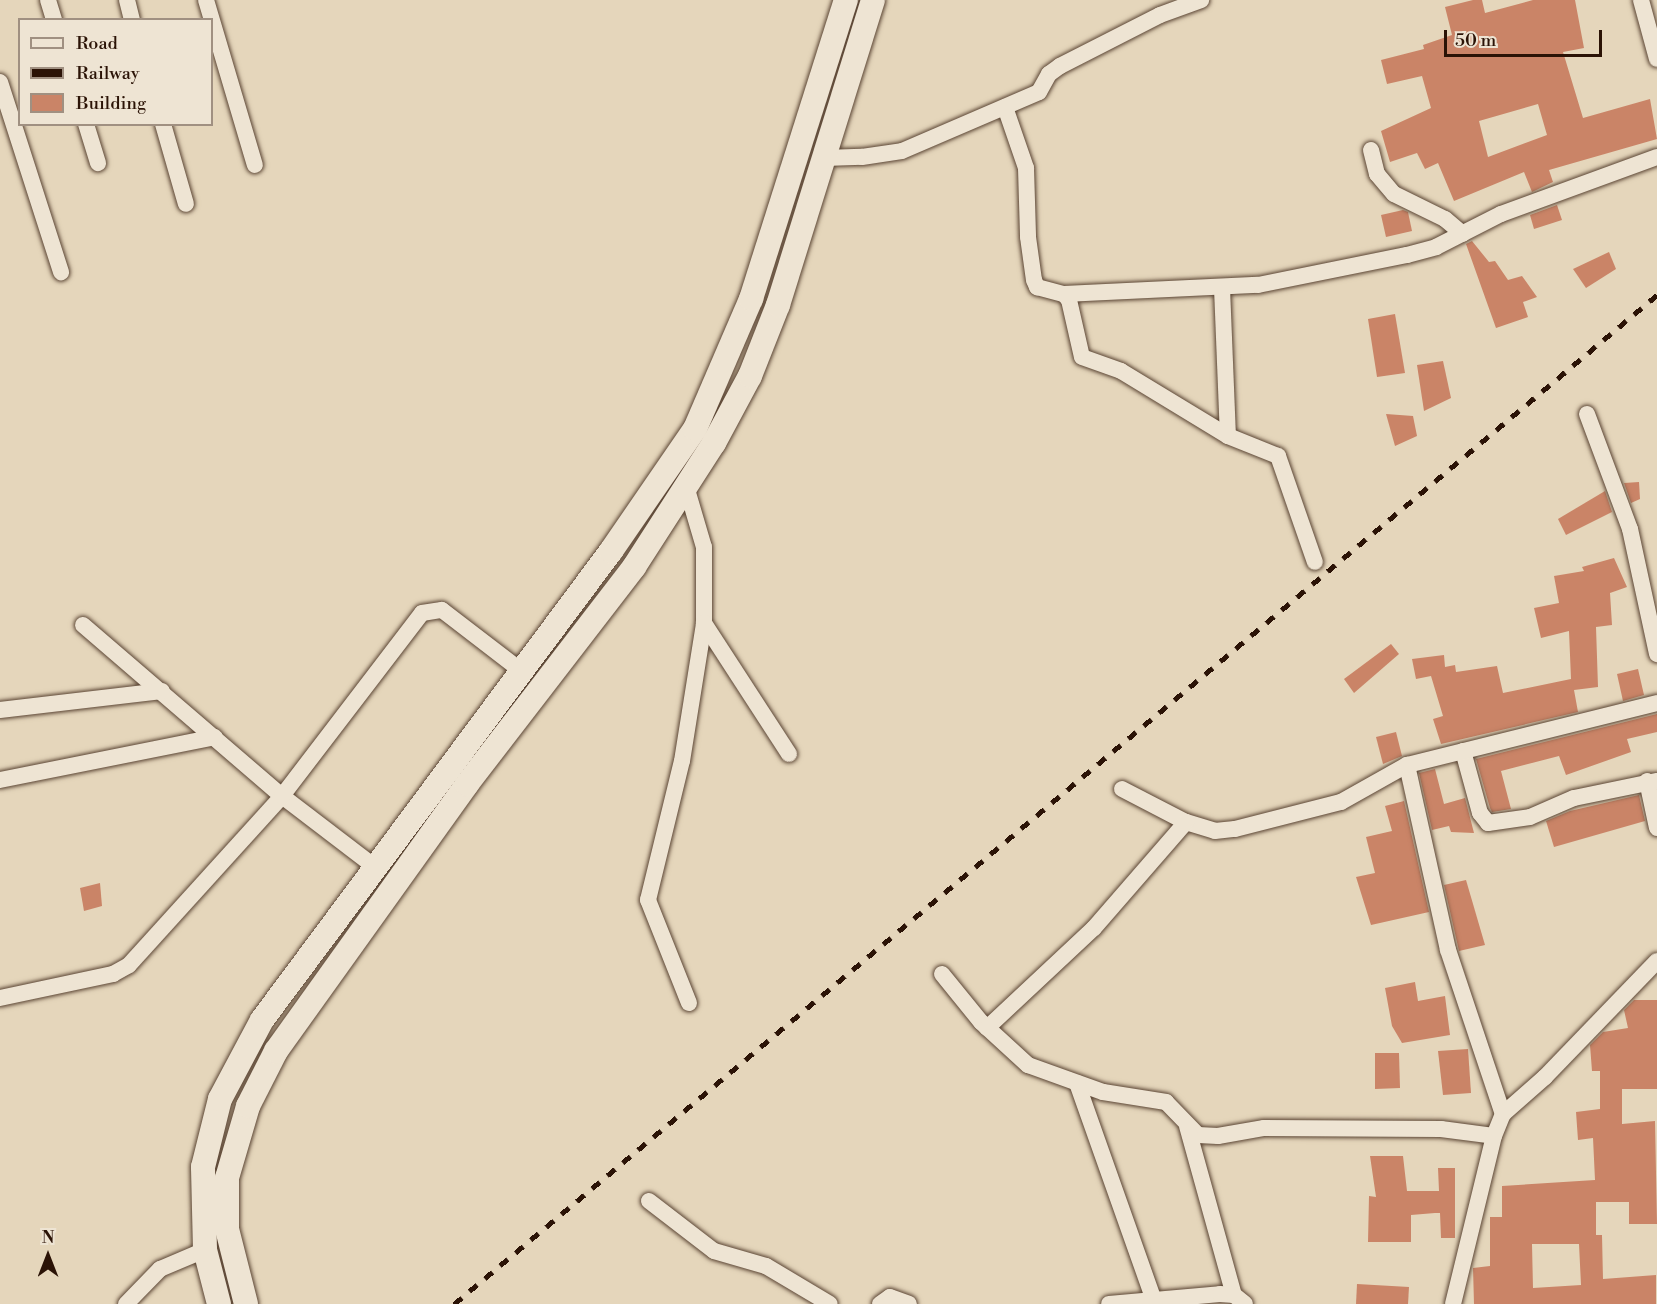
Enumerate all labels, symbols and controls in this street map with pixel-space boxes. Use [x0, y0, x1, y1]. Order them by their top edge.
legend [18, 18, 213, 126]
scale bar [1447, 18, 1604, 56]
text: 50 m [1455, 29, 1496, 52]
text: Road [76, 32, 118, 55]
text: Railway [76, 62, 139, 85]
text: Building [76, 92, 146, 115]
north arrow [18, 1226, 78, 1286]
text: N [42, 1228, 54, 1248]

